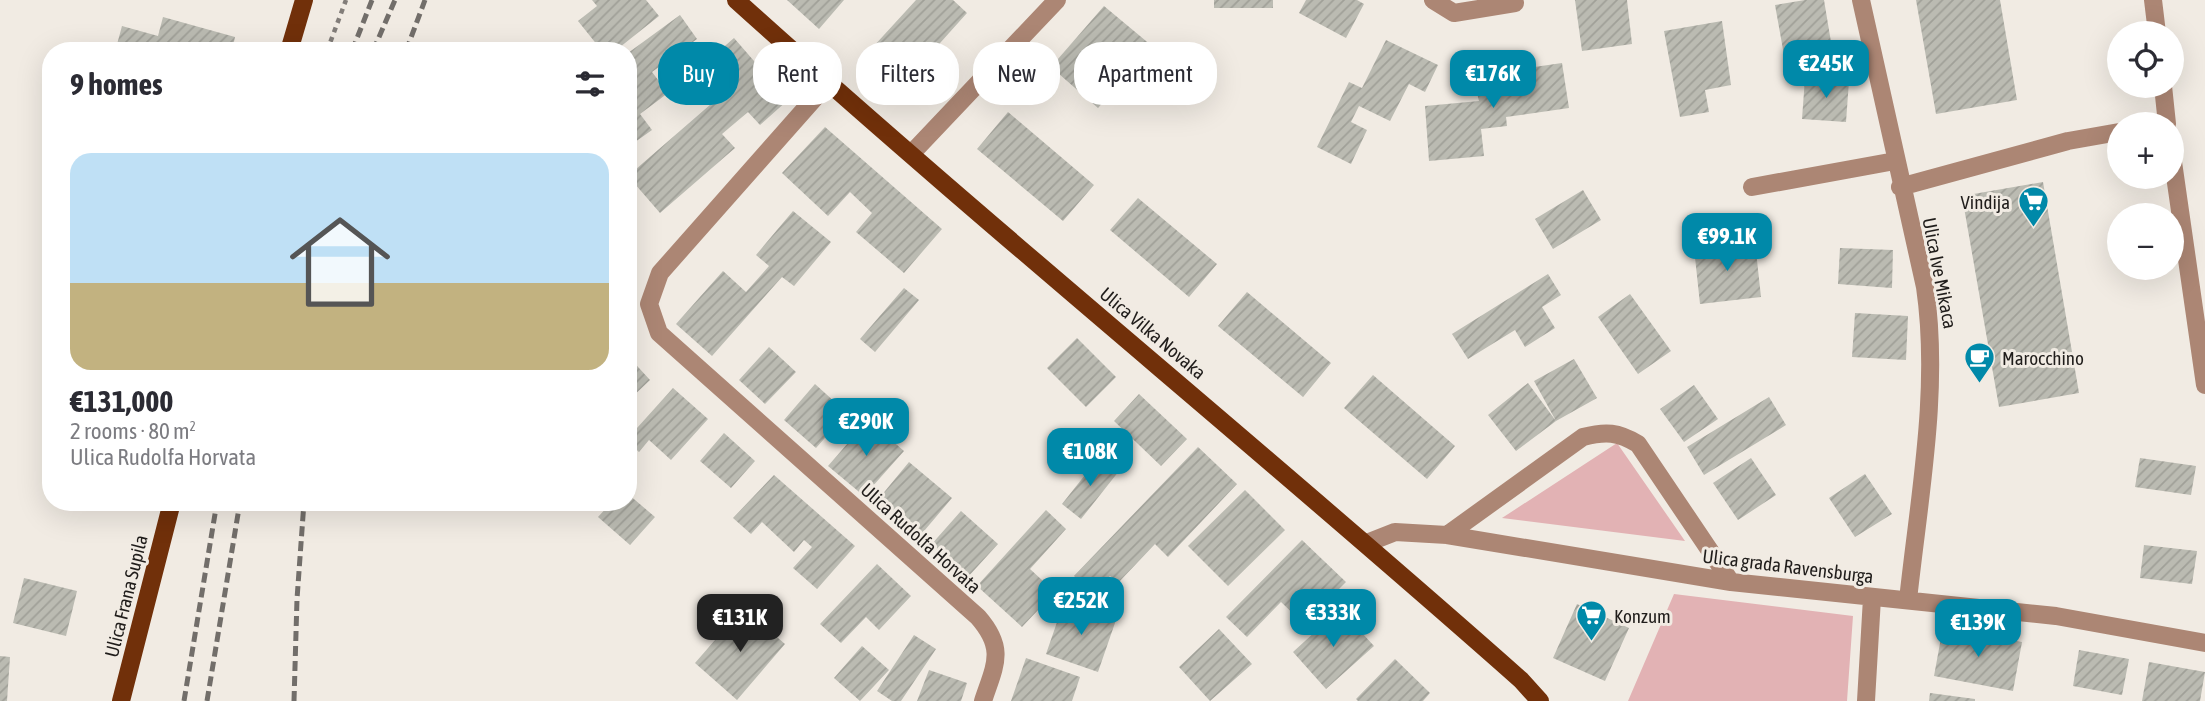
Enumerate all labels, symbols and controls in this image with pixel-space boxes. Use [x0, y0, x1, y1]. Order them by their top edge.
map controls [2107, 21, 2184, 280]
button: locate [2107, 21, 2184, 98]
pin: €245K [1777, 41, 1875, 100]
chip: Buy [658, 42, 739, 105]
chip: Rent [753, 42, 842, 105]
chip: Filters [856, 42, 959, 105]
chip: New [973, 42, 1060, 105]
chip: Apartment [1074, 42, 1217, 105]
pin: €176K [1444, 50, 1542, 110]
text: €245K [1799, 50, 1853, 76]
text: €176K [1466, 60, 1520, 86]
icon: filters [571, 65, 609, 103]
text: 9 homes [70, 67, 163, 101]
button: + [2107, 112, 2184, 189]
supermarket icon: Vindija [2016, 185, 2050, 229]
place label: Vindija [1961, 191, 2010, 213]
icon: home [277, 199, 403, 325]
button: − [2107, 203, 2184, 280]
pin: €99.1K [1670, 214, 1784, 273]
street label: Ulica Ive Mikaca [1918, 215, 1962, 331]
text: €99.1K [1698, 223, 1756, 249]
street label: Ulica Vilka Novaka [1096, 282, 1210, 384]
cafe icon: Marocchino [1962, 341, 1996, 385]
place label: Marocchino [2002, 347, 2084, 369]
text: €131,000 [70, 384, 173, 418]
pin: €290K [817, 398, 915, 458]
text: €290K [839, 408, 893, 434]
text: 2 rooms · 80 m² [70, 418, 196, 444]
pin: €108K [1041, 428, 1139, 488]
text: €108K [1063, 438, 1117, 464]
text: Ulica Rudolfa Horvata [70, 444, 256, 470]
street label: Ulica Rudolfa Horvata [856, 478, 986, 598]
street label: Ulica Frana Supila [100, 532, 152, 660]
street label: Ulica grada Ravensburga [1701, 545, 1875, 587]
pin: €252K [1032, 578, 1130, 637]
text: €252K [1054, 587, 1108, 613]
pin: €333K [1284, 590, 1382, 649]
pin: €131K [691, 594, 789, 654]
text: €333K [1306, 599, 1360, 625]
supermarket icon: Konzum [1574, 599, 1608, 643]
pin: €139K [1929, 600, 2027, 659]
text: €131K [713, 604, 767, 630]
place label: Konzum [1614, 605, 1671, 627]
text: €139K [1951, 609, 2005, 635]

